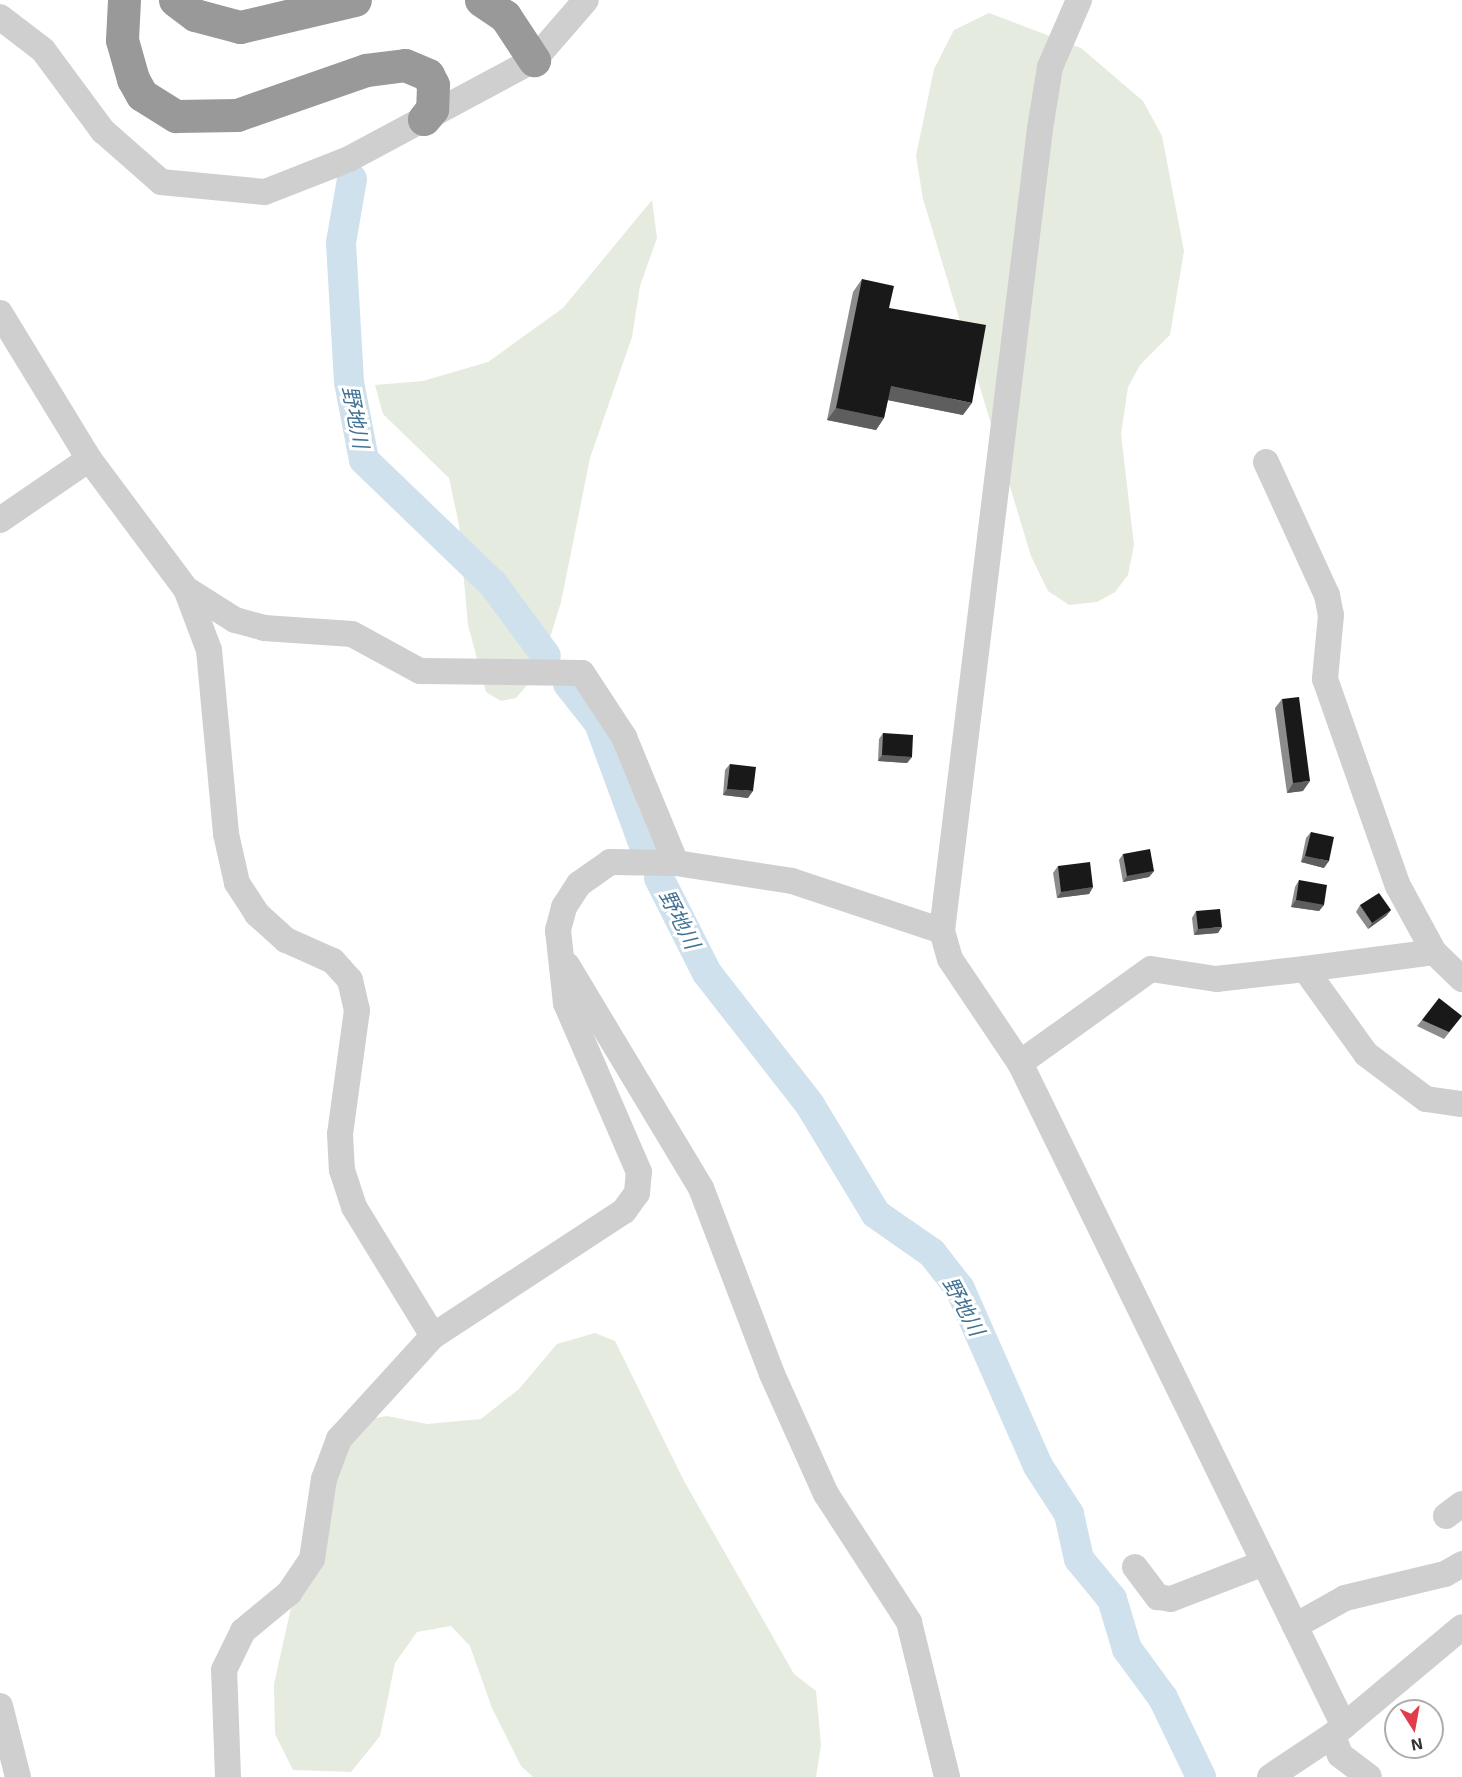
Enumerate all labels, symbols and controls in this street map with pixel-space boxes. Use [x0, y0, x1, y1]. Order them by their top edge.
water label: 野地川 [338, 384, 374, 450]
water label: 野地川 [654, 885, 706, 953]
water label: 野地川 [938, 1272, 990, 1340]
north arrow [1384, 1699, 1444, 1759]
text: N [1410, 1735, 1425, 1756]

